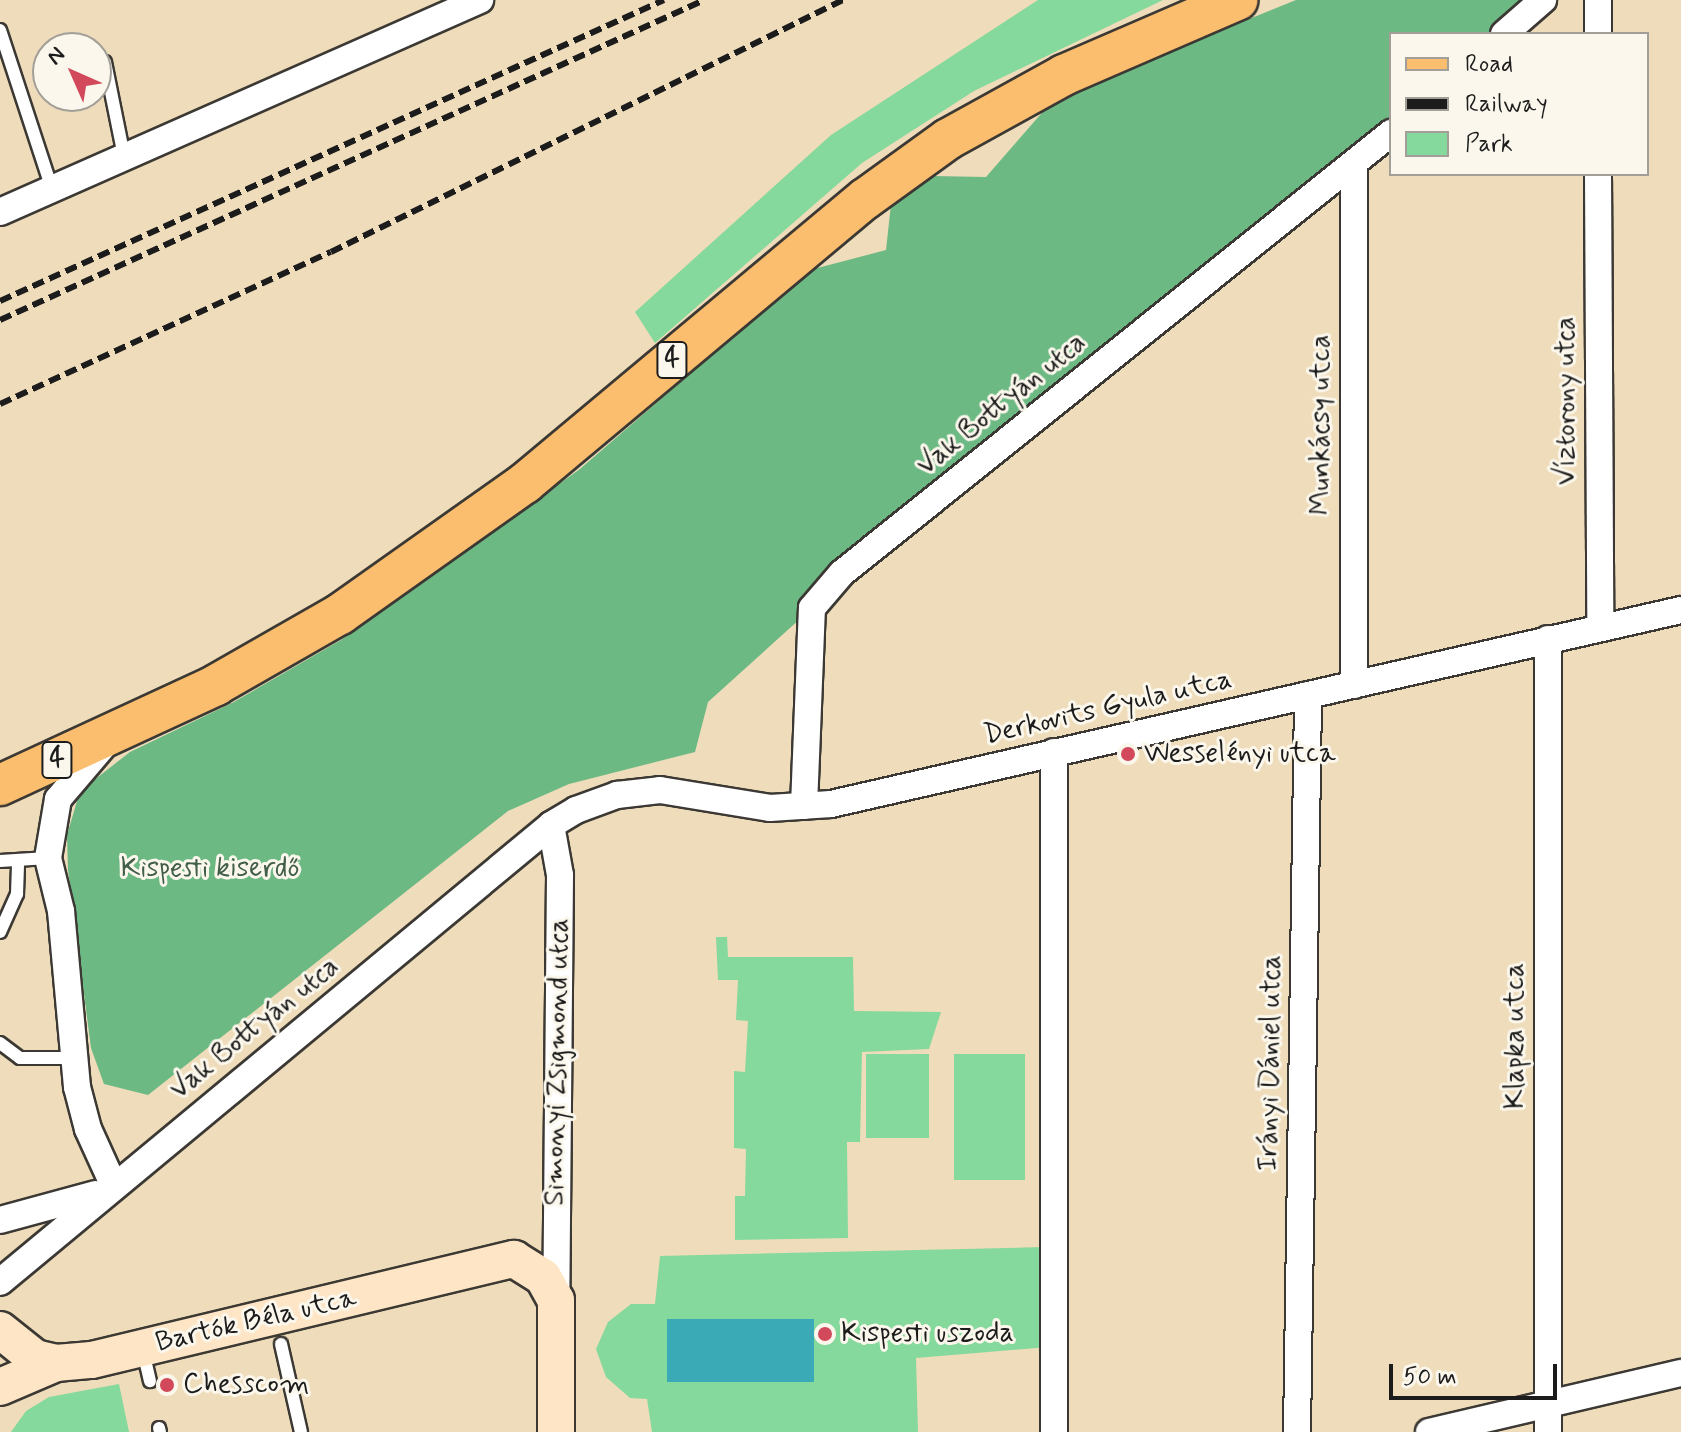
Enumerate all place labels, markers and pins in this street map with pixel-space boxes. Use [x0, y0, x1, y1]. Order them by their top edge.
place label: Wesselényi utca [1144, 737, 1335, 771]
marker: Wesselényi utca [1119, 745, 1137, 763]
place label: Kispesti uszoda [841, 1317, 1020, 1351]
marker: Kispesti uszoda [816, 1325, 834, 1343]
place label: Chesscom [183, 1368, 309, 1402]
marker: Chesscom [158, 1376, 176, 1394]

